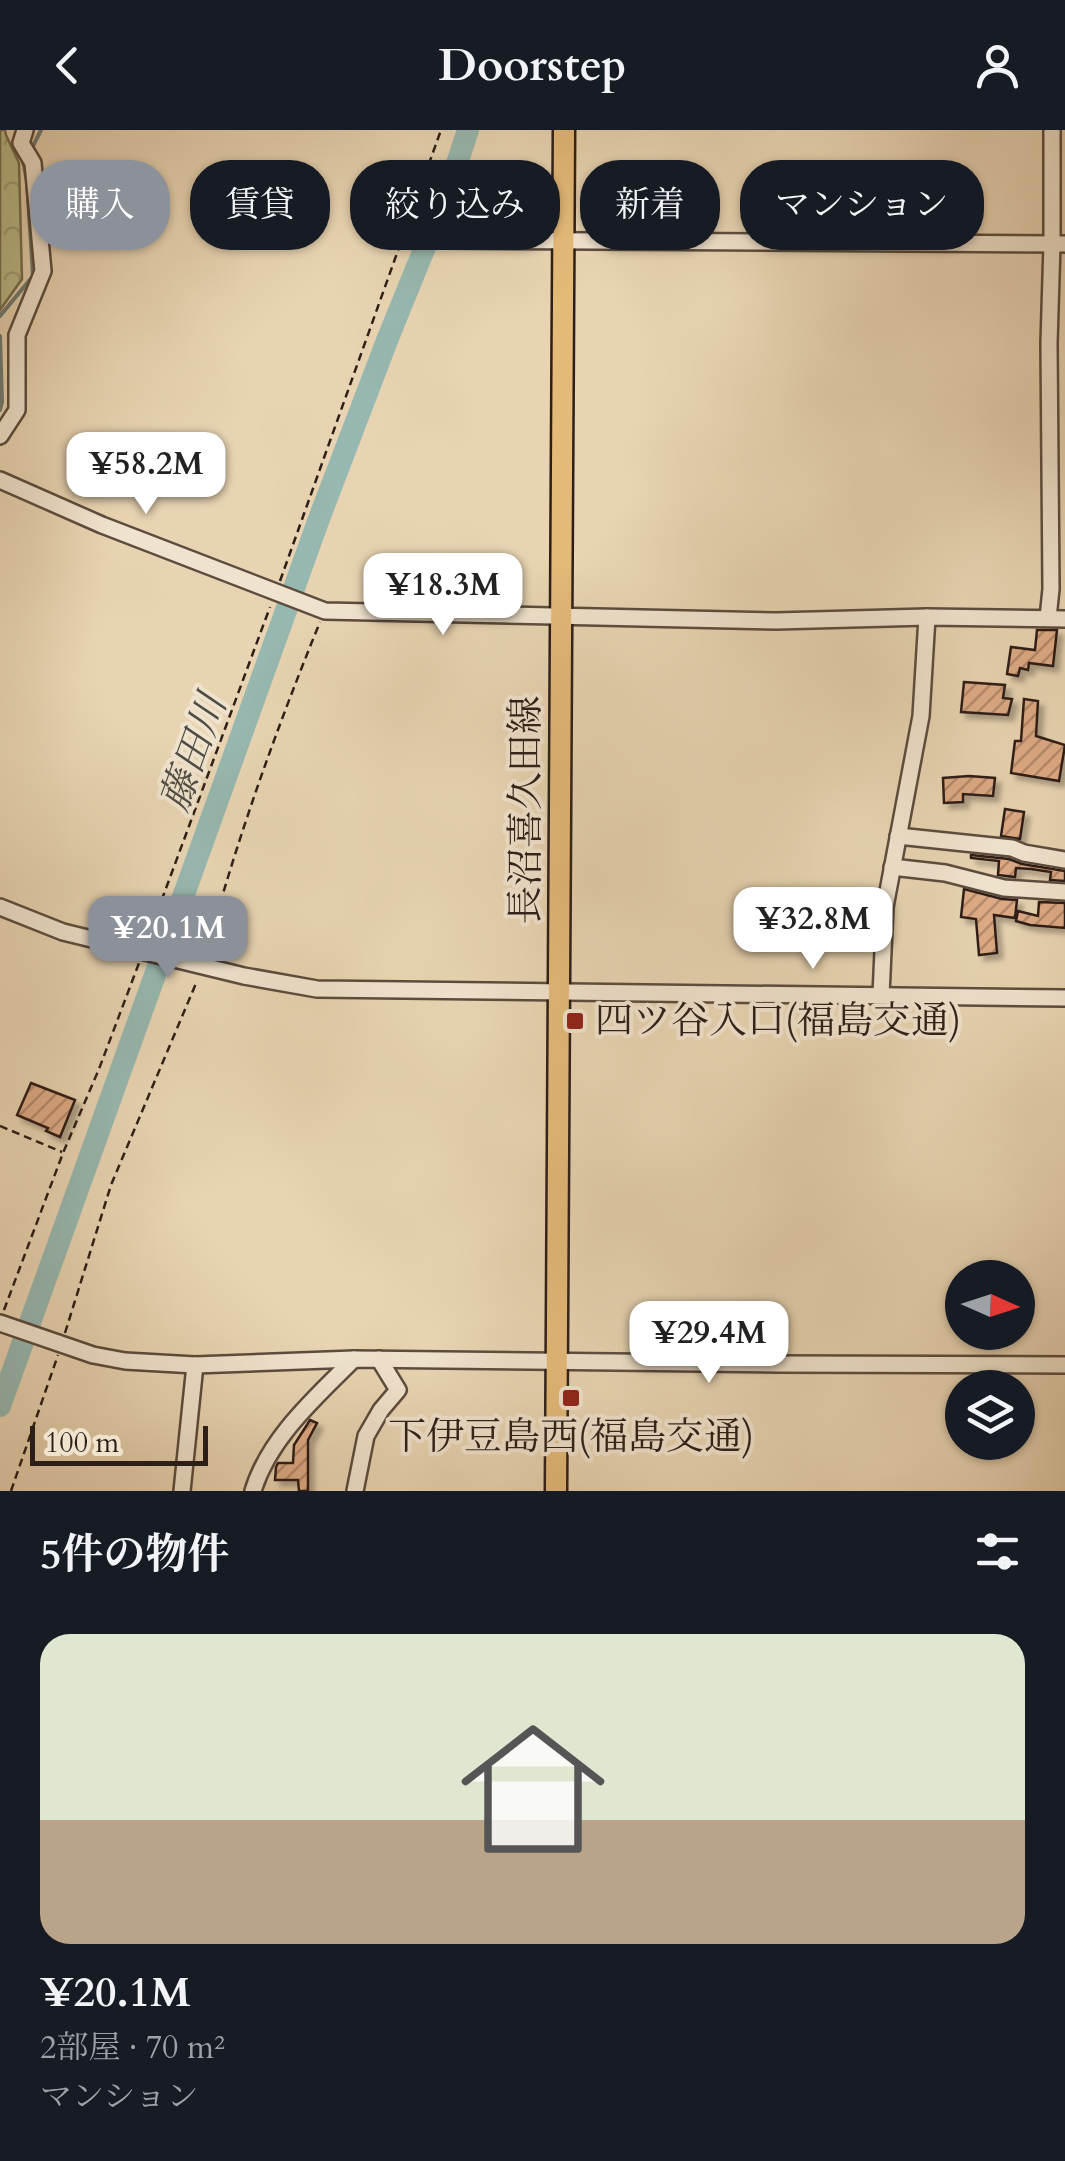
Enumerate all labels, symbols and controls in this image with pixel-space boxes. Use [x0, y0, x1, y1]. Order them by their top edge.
text: Doorstep [438, 35, 627, 96]
icon: back [40, 38, 95, 93]
icon: person [970, 38, 1025, 93]
chip: 購入 [30, 160, 170, 250]
chip: 賃貸 [190, 160, 330, 250]
chip: 絞り込み [350, 160, 560, 250]
chip: 新着 [580, 160, 720, 250]
chip: マンション [740, 160, 984, 250]
pin: ¥58.2M [65, 432, 227, 517]
text: ¥58.2M [88, 442, 204, 486]
pin: ¥18.3M [362, 553, 524, 638]
text: ¥18.3M [385, 563, 501, 607]
water label: 藤田川 [148, 683, 242, 819]
street label: 長沼喜久田線 [500, 696, 552, 924]
pin: ¥32.8M [732, 887, 894, 972]
pin: ¥20.1M [87, 896, 249, 981]
text: ¥32.8M [755, 897, 871, 941]
text: ¥20.1M [110, 906, 226, 950]
place label: 四ツ谷入口(福島交通) [595, 995, 961, 1047]
marker: 四ツ谷入口(福島交通) [564, 1010, 586, 1032]
north arrow [945, 1260, 1035, 1350]
map controls [945, 1260, 1035, 1460]
pin: ¥29.4M [628, 1301, 790, 1386]
text: ¥29.4M [651, 1311, 767, 1355]
button: layers [945, 1370, 1035, 1460]
marker: 下伊豆島西(福島交通) [560, 1387, 582, 1409]
place label: 下伊豆島西(福島交通) [388, 1411, 754, 1463]
scale bar [30, 1421, 208, 1466]
text: 100 m [45, 1424, 119, 1462]
icon: filters [970, 1524, 1025, 1579]
text: 5件の物件 [40, 1526, 230, 1583]
icon: home [443, 1699, 623, 1879]
text: ¥20.1M [40, 1964, 191, 2021]
text: 2部屋 · 70 m² [40, 2026, 225, 2070]
text: マンション [40, 2075, 199, 2119]

